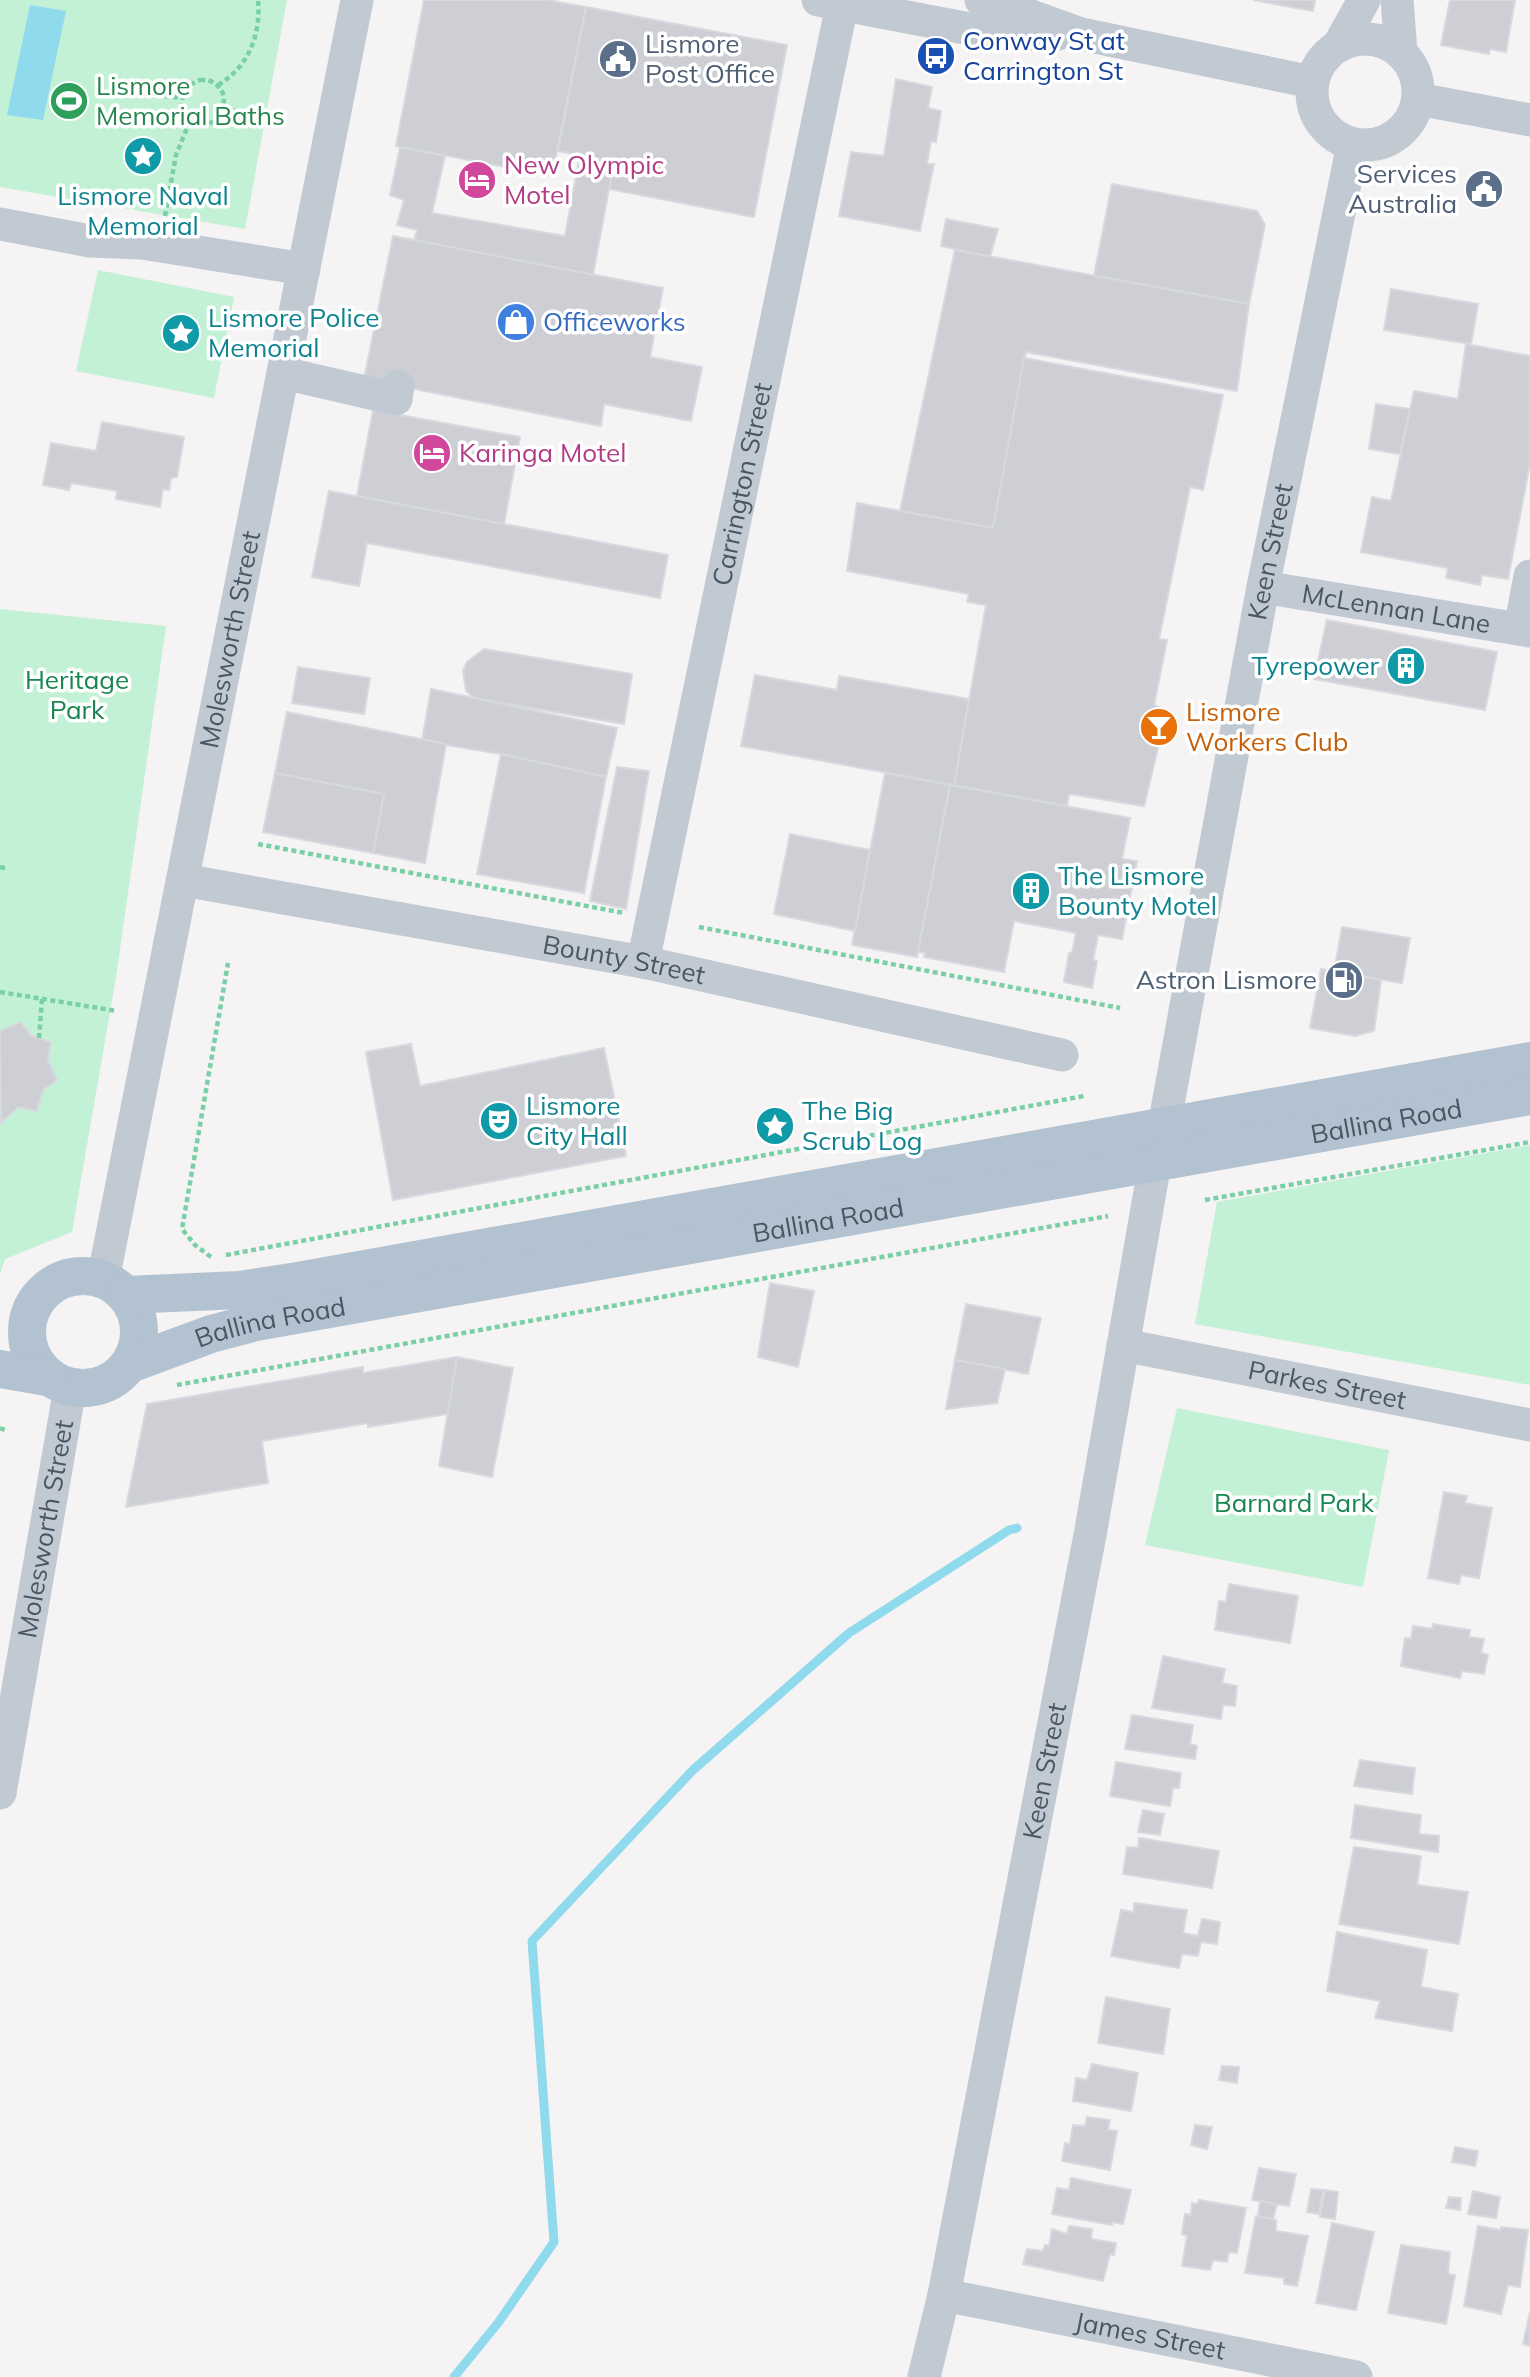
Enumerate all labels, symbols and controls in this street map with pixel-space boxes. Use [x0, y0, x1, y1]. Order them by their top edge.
place label: Conway St at Carrington St [963, 24, 1125, 87]
place label: Lismore Post Office [645, 27, 775, 90]
bus stop icon: Conway St at Carrington St [915, 35, 957, 77]
public building icon: Lismore Post Office [597, 38, 639, 80]
place label: Lismore Memorial Baths [96, 69, 285, 132]
sports icon: Lismore Memorial Baths [48, 80, 90, 122]
place icon: Lismore Naval Memorial [122, 135, 164, 177]
place label: New Olympic Motel [504, 148, 664, 211]
place label: Services Australia [1348, 157, 1457, 220]
hotel icon: New Olympic Motel [456, 159, 498, 201]
public building icon: Services Australia [1463, 168, 1505, 210]
place label: Lismore Naval Memorial [57, 179, 229, 242]
place label: Lismore Police Memorial [208, 301, 379, 364]
shop icon: Officeworks [495, 301, 537, 343]
place label: Officeworks [543, 305, 686, 338]
place icon: Lismore Police Memorial [160, 312, 202, 354]
street label: Carrington Street [705, 379, 779, 589]
hotel icon: Karinga Motel [411, 432, 453, 474]
place label: Karinga Motel [459, 436, 626, 469]
street label: Keen Street [1240, 480, 1300, 623]
street label: Molesworth Street [192, 528, 267, 751]
street label: McLennan Lane [1300, 577, 1493, 640]
building icon: Tyrepower [1385, 645, 1427, 687]
place label: Tyrepower [1252, 649, 1380, 682]
park label: Heritage Park [25, 663, 129, 726]
place label: Lismore Workers Club [1186, 695, 1348, 758]
bar icon: Lismore Workers Club [1138, 706, 1180, 748]
place label: The Lismore Bounty Motel [1058, 859, 1217, 922]
building icon: The Lismore Bounty Motel [1010, 870, 1052, 912]
street label: Bounty Street [540, 927, 708, 991]
fuel station icon: Astron Lismore [1323, 959, 1365, 1001]
place label: Astron Lismore [1136, 963, 1317, 996]
place label: Lismore City Hall [526, 1089, 628, 1152]
street label: Ballina Road [1308, 1091, 1465, 1151]
place label: The Big Scrub Log [802, 1094, 922, 1157]
theatre icon: Lismore City Hall [478, 1100, 520, 1142]
place icon: The Big Scrub Log [754, 1105, 796, 1147]
street label: Ballina Road [750, 1190, 906, 1250]
street label: Ballina Road [190, 1289, 348, 1355]
street label: Parkes Street [1245, 1353, 1409, 1416]
street label: Molesworth Street [10, 1417, 80, 1640]
park label: Barnard Park [1214, 1486, 1375, 1519]
street label: Keen Street [1015, 1700, 1073, 1842]
street label: James Street [1072, 2304, 1228, 2367]

